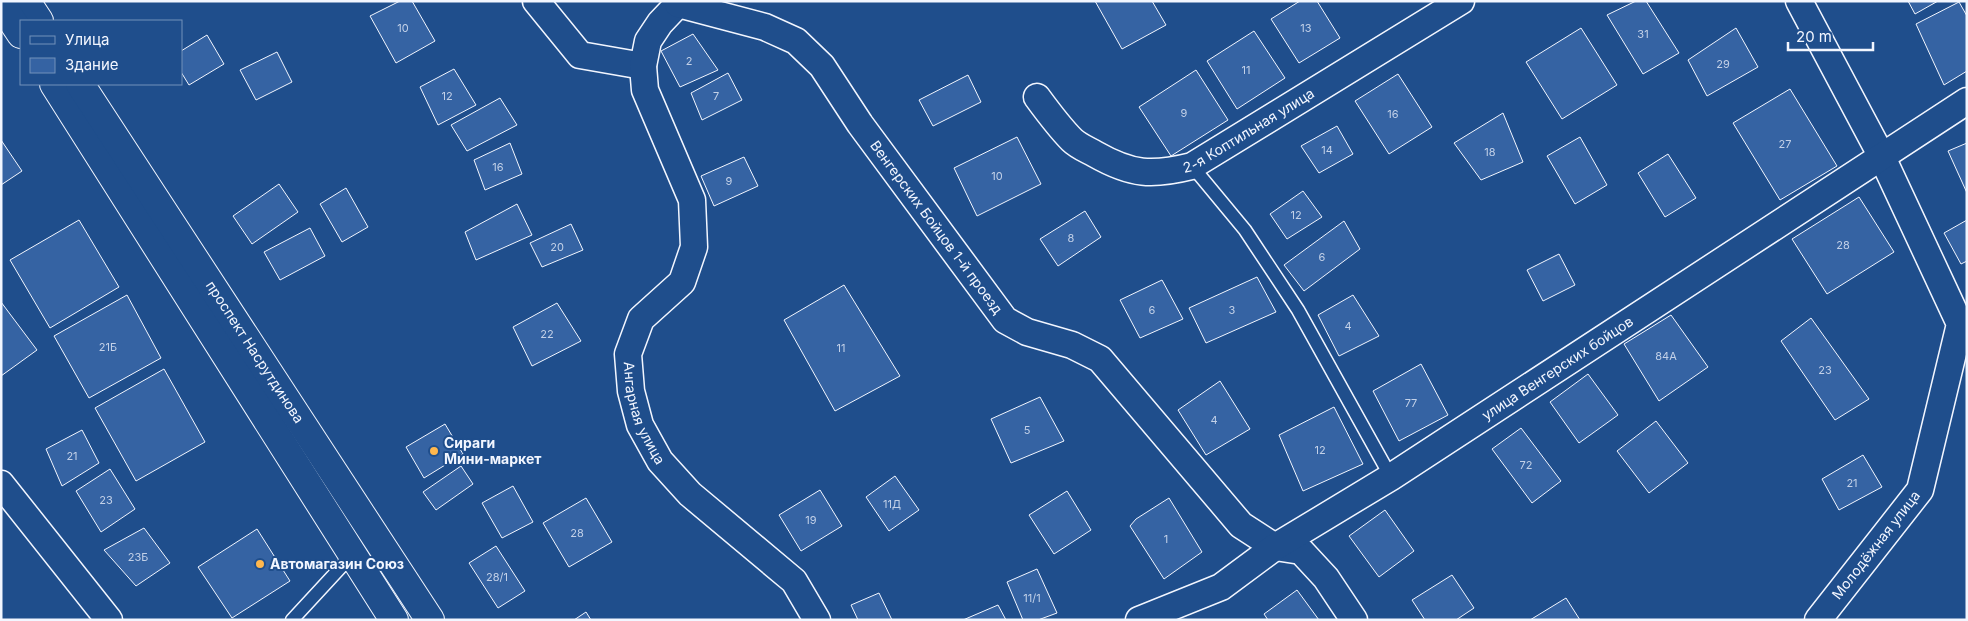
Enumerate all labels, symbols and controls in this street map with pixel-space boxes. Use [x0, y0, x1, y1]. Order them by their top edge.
legend [20, 20, 182, 85]
scale bar [1788, 20, 1873, 52]
house number: 10 [397, 21, 409, 35]
house number: 13 [1300, 21, 1312, 35]
house number: 31 [1637, 27, 1649, 41]
text: 20 m [1796, 27, 1832, 46]
text: Улица [65, 30, 109, 49]
house number: 2 [686, 54, 692, 68]
text: Здание [65, 55, 119, 74]
house number: 29 [1716, 57, 1730, 71]
house number: 11 [1242, 63, 1250, 77]
street label: 2-я Коптильная улица [1181, 84, 1317, 176]
house number: 12 [441, 89, 453, 103]
house number: 7 [713, 89, 719, 103]
house number: 9 [1181, 106, 1188, 120]
house number: 16 [1387, 107, 1399, 121]
street label: Венгерских Бойцов 1-й проезд [867, 137, 1007, 317]
house number: 27 [1779, 137, 1791, 151]
house number: 14 [1321, 143, 1333, 157]
house number: 18 [1484, 145, 1496, 159]
house number: 16 [492, 160, 504, 174]
house number: 10 [991, 169, 1003, 183]
house number: 9 [726, 174, 733, 188]
house number: 12 [1290, 208, 1302, 222]
house number: 8 [1068, 231, 1075, 245]
house number: 28 [1836, 238, 1850, 252]
house number: 20 [550, 240, 564, 254]
house number: 6 [1319, 250, 1326, 264]
street label: проспект Насрутдинова [203, 277, 308, 426]
house number: 6 [1149, 303, 1156, 317]
house number: 3 [1229, 303, 1236, 317]
street label: улица Венгерских бойцов [1478, 312, 1636, 423]
house number: 4 [1344, 319, 1352, 333]
house number: 22 [540, 327, 554, 341]
house number: 21Б [99, 340, 117, 354]
house number: 11 [837, 341, 845, 355]
house number: 84А [1655, 349, 1677, 363]
street label: Ангарная улица [621, 361, 669, 467]
house number: 23 [1818, 363, 1832, 377]
house number: 77 [1405, 396, 1417, 410]
house number: 4 [1210, 413, 1218, 427]
house number: 5 [1024, 423, 1031, 437]
place label: Сираги Мини-маркет [444, 434, 541, 467]
house number: 12 [1314, 443, 1326, 457]
marker: Сираги Мини-маркет [428, 445, 440, 457]
house number: 21 [66, 449, 78, 463]
house number: 72 [1520, 458, 1532, 472]
house number: 21 [1846, 476, 1858, 490]
street label: Молодёжная улица [1828, 487, 1923, 602]
house number: 23 [99, 493, 113, 507]
house number: 11Д [883, 497, 901, 511]
house number: 19 [805, 513, 817, 527]
house number: 28 [570, 526, 584, 540]
house number: 1 [1164, 532, 1168, 546]
house number: 23Б [128, 550, 148, 564]
place label: Автомагазин Союз [270, 555, 404, 572]
marker: Автомагазин Союз [254, 558, 266, 570]
house number: 28/1 [486, 570, 508, 584]
house number: 11/1 [1023, 591, 1041, 605]

